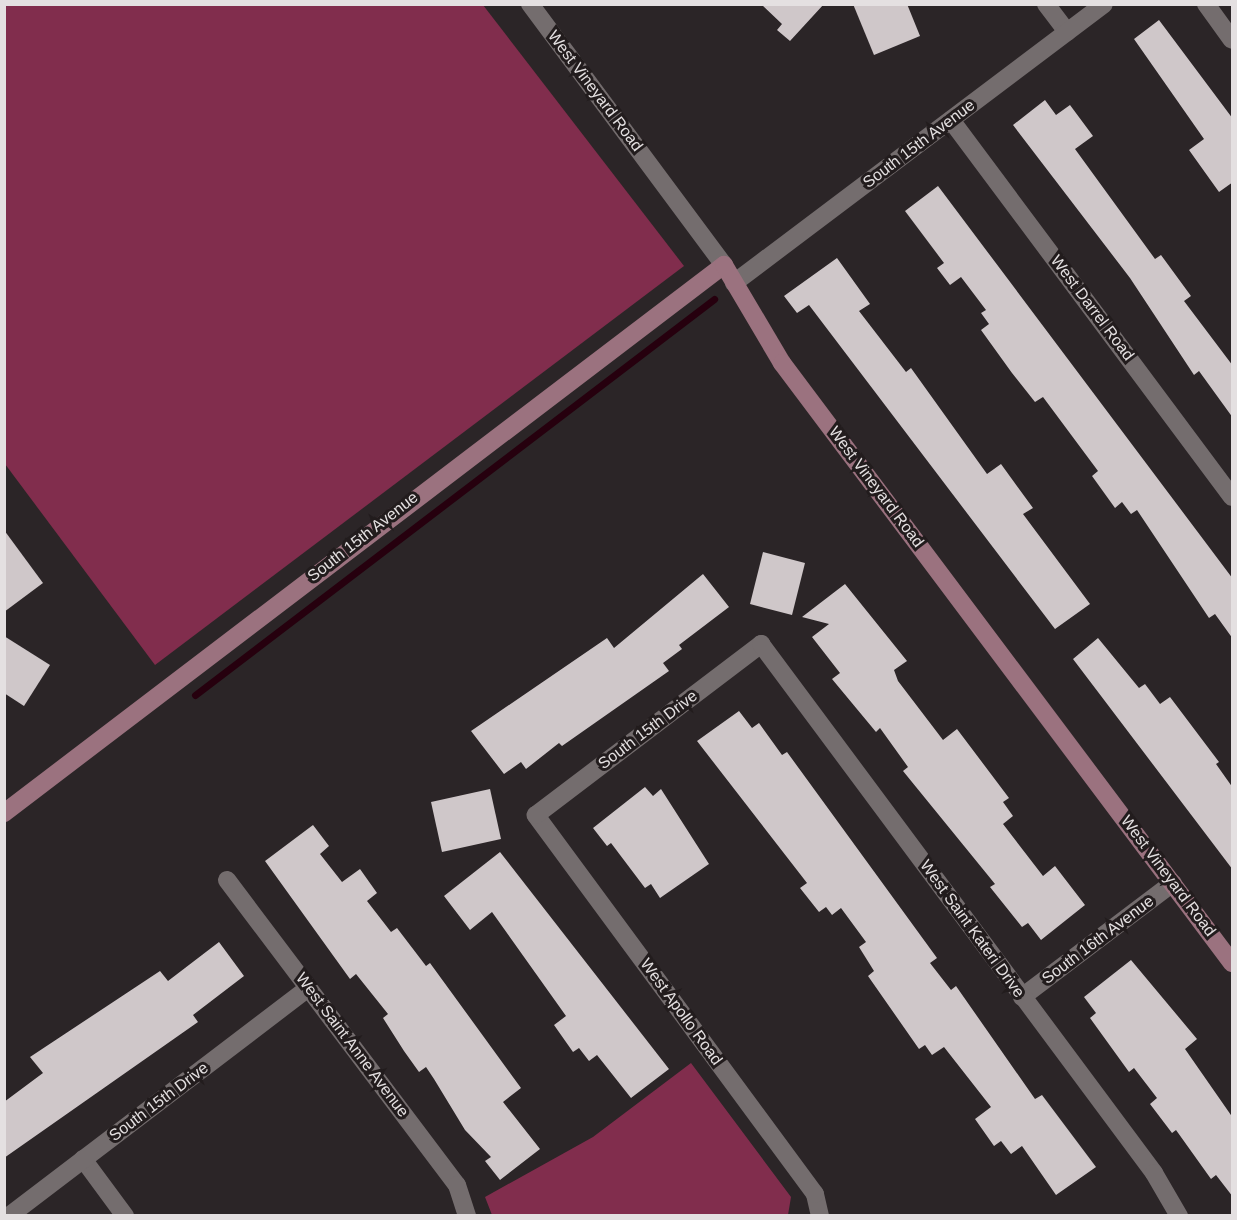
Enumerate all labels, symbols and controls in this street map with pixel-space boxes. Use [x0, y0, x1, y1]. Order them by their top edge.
street label: West Vineyard Road [543, 27, 647, 155]
street label: South 15th Avenue [859, 95, 979, 193]
street label: West Darrel Road [1046, 252, 1138, 364]
street label: West Vineyard Road [824, 423, 928, 551]
street label: South 15th Avenue [304, 488, 422, 586]
street label: South 15th Drive [595, 686, 701, 774]
street label: West Vineyard Road [1116, 812, 1220, 940]
street label: West Saint Kateri Drive [916, 857, 1028, 1001]
street label: South 16th Avenue [1038, 891, 1158, 989]
street label: West Apollo Road [636, 955, 726, 1069]
street label: West Saint Anne Avenue [291, 968, 413, 1122]
street label: South 15th Drive [106, 1058, 212, 1146]

